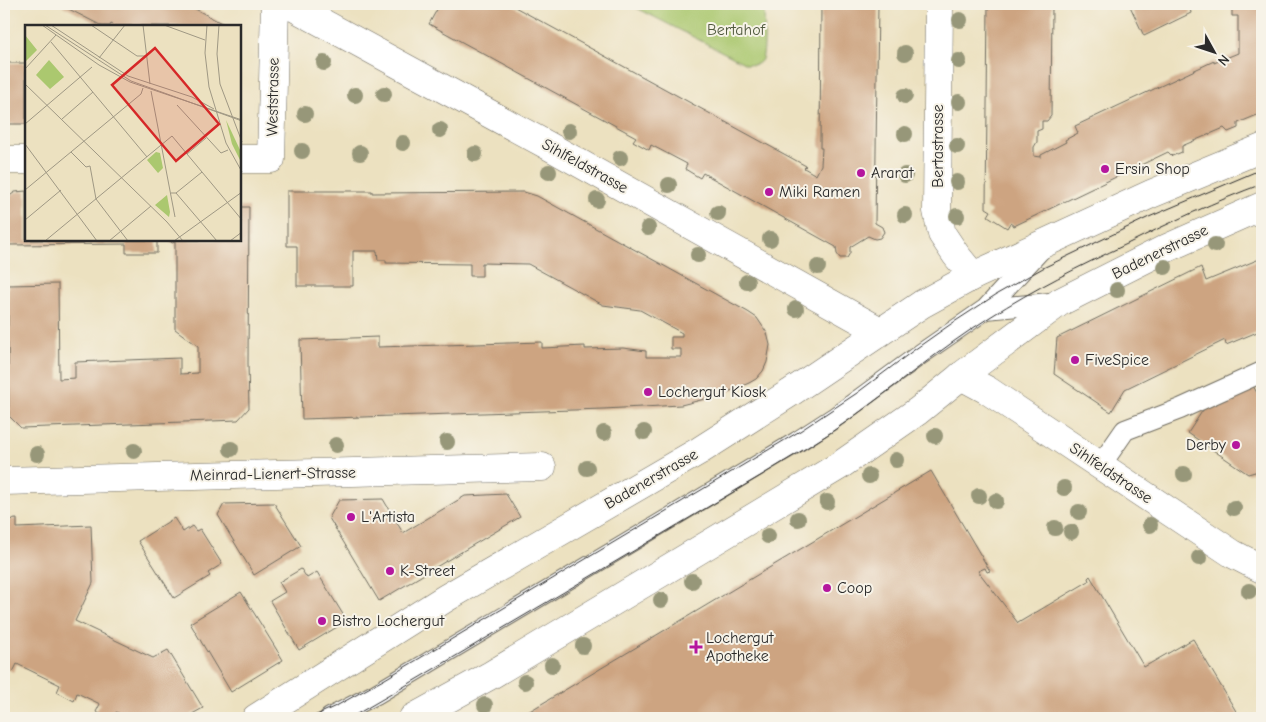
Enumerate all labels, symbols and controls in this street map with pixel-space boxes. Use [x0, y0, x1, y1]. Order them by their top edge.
park label: Bertahof [707, 21, 767, 39]
inset map [25, 25, 241, 241]
north arrow [1188, 28, 1238, 78]
text: N [1214, 51, 1233, 69]
street label: Weststrasse [263, 57, 283, 137]
street label: Bertastrasse [929, 104, 947, 188]
street label: Sihlfeldstrasse [539, 135, 631, 197]
place label: Ersin Shop [1115, 160, 1190, 178]
marker: Ersin Shop [1099, 163, 1111, 175]
place label: Ararat [871, 164, 914, 182]
marker: Ararat [855, 167, 867, 179]
place label: Miki Ramen [779, 183, 860, 201]
marker: Miki Ramen [763, 186, 775, 198]
street label: Badenerstrasse [1109, 221, 1211, 283]
place label: FiveSpice [1085, 351, 1149, 369]
marker: FiveSpice [1069, 354, 1081, 366]
place label: Lochergut Kiosk [658, 383, 767, 401]
marker: Lochergut Kiosk [642, 386, 654, 398]
place label: Derby [1186, 436, 1227, 454]
street label: Sihlfeldstrasse [1066, 439, 1156, 507]
marker: Derby [1230, 439, 1242, 451]
street label: Badenerstrasse [601, 445, 701, 513]
street label: Meinrad-Lienert-Strasse [190, 464, 356, 484]
place label: L'Artista [361, 508, 415, 526]
marker: L'Artista [345, 511, 357, 523]
place label: K-Street [400, 562, 455, 580]
marker: K-Street [384, 565, 396, 577]
place label: Coop [837, 579, 872, 597]
marker: Coop [821, 582, 833, 594]
place label: Bistro Lochergut [332, 612, 445, 630]
marker: Bistro Lochergut [316, 615, 328, 627]
place label: Lochergut Apotheke [706, 629, 774, 665]
marker: Lochergut Apotheke [690, 641, 702, 653]

